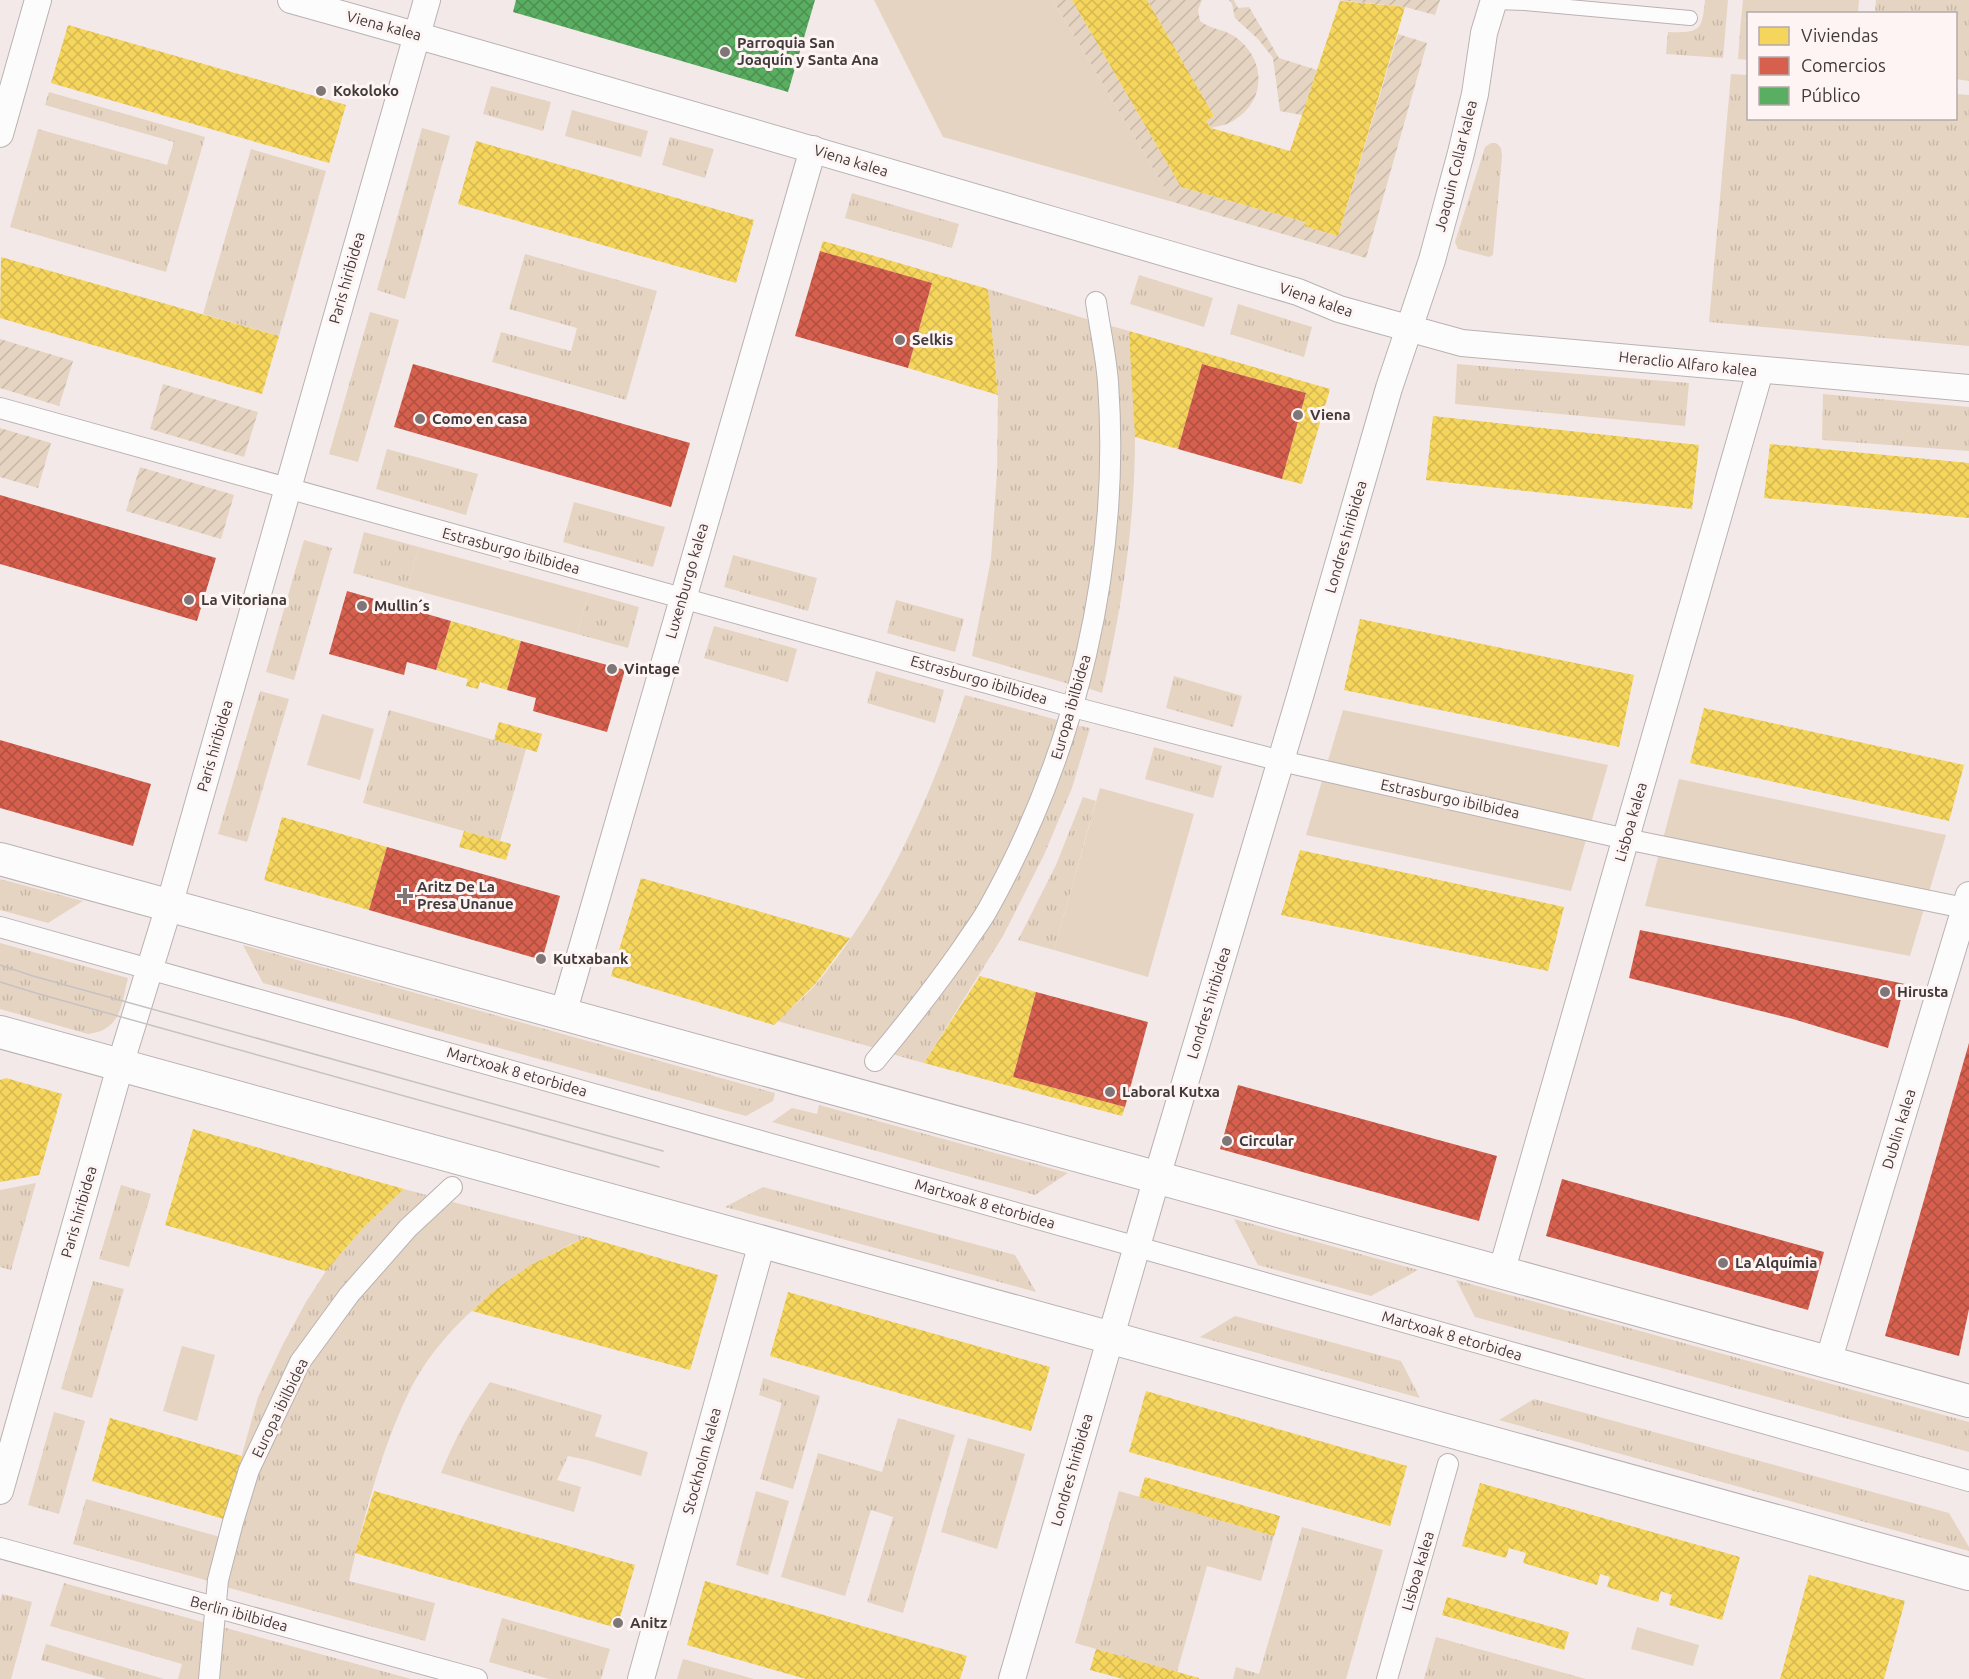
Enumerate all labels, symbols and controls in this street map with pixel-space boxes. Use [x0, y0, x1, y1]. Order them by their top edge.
street label: Viena kalea [345, 7, 423, 44]
legend [1747, 12, 1957, 120]
text: Viviendas [1801, 25, 1878, 45]
place label: Parroquia San Joaquín y Santa Ana [737, 34, 879, 68]
marker: Parroquia San Joaquín y Santa Ana [718, 45, 732, 59]
text: Comercios [1801, 55, 1886, 75]
place label: Kokoloko [333, 82, 399, 99]
marker: Kokoloko [314, 84, 328, 98]
text: Público [1801, 85, 1861, 105]
street label: Joaquin Collar kalea [1431, 98, 1480, 233]
street label: Viena kalea [812, 141, 890, 180]
street label: Paris hiribidea [325, 230, 368, 326]
street label: Viena kalea [1277, 279, 1355, 320]
place label: Selkis [912, 331, 953, 348]
marker: Selkis [893, 333, 907, 347]
street label: Heraclio Alfaro kalea [1618, 348, 1758, 379]
place label: Viena [1310, 406, 1351, 423]
marker: Viena [1291, 408, 1305, 422]
place label: Como en casa [432, 410, 527, 427]
marker: Como en casa [413, 412, 427, 426]
street label: Londres hiribidea [1321, 479, 1370, 595]
street label: Luxenburgo kalea [662, 521, 711, 641]
street label: Estrasburgo ibilbidea [440, 524, 582, 577]
place label: La Vitoriana [201, 591, 287, 608]
marker: La Vitoriana [182, 593, 196, 607]
place label: Mullin´s [374, 597, 430, 614]
marker: Mullin´s [355, 599, 369, 613]
street label: Estrasburgo ibilbidea [909, 652, 1050, 707]
street label: Europa ibilbidea [1047, 652, 1094, 761]
place label: Vintage [624, 660, 680, 677]
marker: Vintage [605, 662, 619, 676]
street label: Paris hiribidea [193, 698, 236, 794]
street label: Estrasburgo ibilbidea [1379, 775, 1521, 822]
street label: Lisboa kalea [1611, 780, 1650, 863]
place label: Aritz De La Presa Unanue [417, 878, 514, 912]
marker: Aritz De La Presa Unanue [398, 889, 412, 903]
street label: Londres hiribidea [1183, 945, 1234, 1061]
place label: Kutxabank [553, 950, 629, 967]
marker: Kutxabank [534, 952, 548, 966]
place label: Hirusta [1897, 983, 1948, 1000]
marker: Hirusta [1878, 985, 1892, 999]
street label: Martxoak 8 etorbidea [445, 1043, 589, 1100]
place label: Laboral Kutxa [1122, 1083, 1220, 1100]
marker: Laboral Kutxa [1103, 1085, 1117, 1099]
street label: Dublin kalea [1878, 1087, 1919, 1171]
place label: Circular [1239, 1132, 1295, 1149]
marker: Circular [1220, 1134, 1234, 1148]
street label: Paris hiribidea [57, 1164, 100, 1260]
street label: Martxoak 8 etorbidea [913, 1175, 1057, 1232]
place label: La Alquímia [1735, 1254, 1817, 1271]
marker: La Alquímia [1716, 1256, 1730, 1270]
street label: Martxoak 8 etorbidea [1380, 1307, 1524, 1364]
street label: Europa ibilbidea [248, 1355, 311, 1460]
street label: Stockholm kalea [679, 1406, 724, 1516]
street label: Londres hiribidea [1047, 1412, 1096, 1528]
street label: Lisboa kalea [1398, 1529, 1437, 1612]
street label: Berlin ibilbidea [189, 1592, 290, 1635]
place label: Anitz [630, 1614, 667, 1631]
marker: Anitz [611, 1616, 625, 1630]

